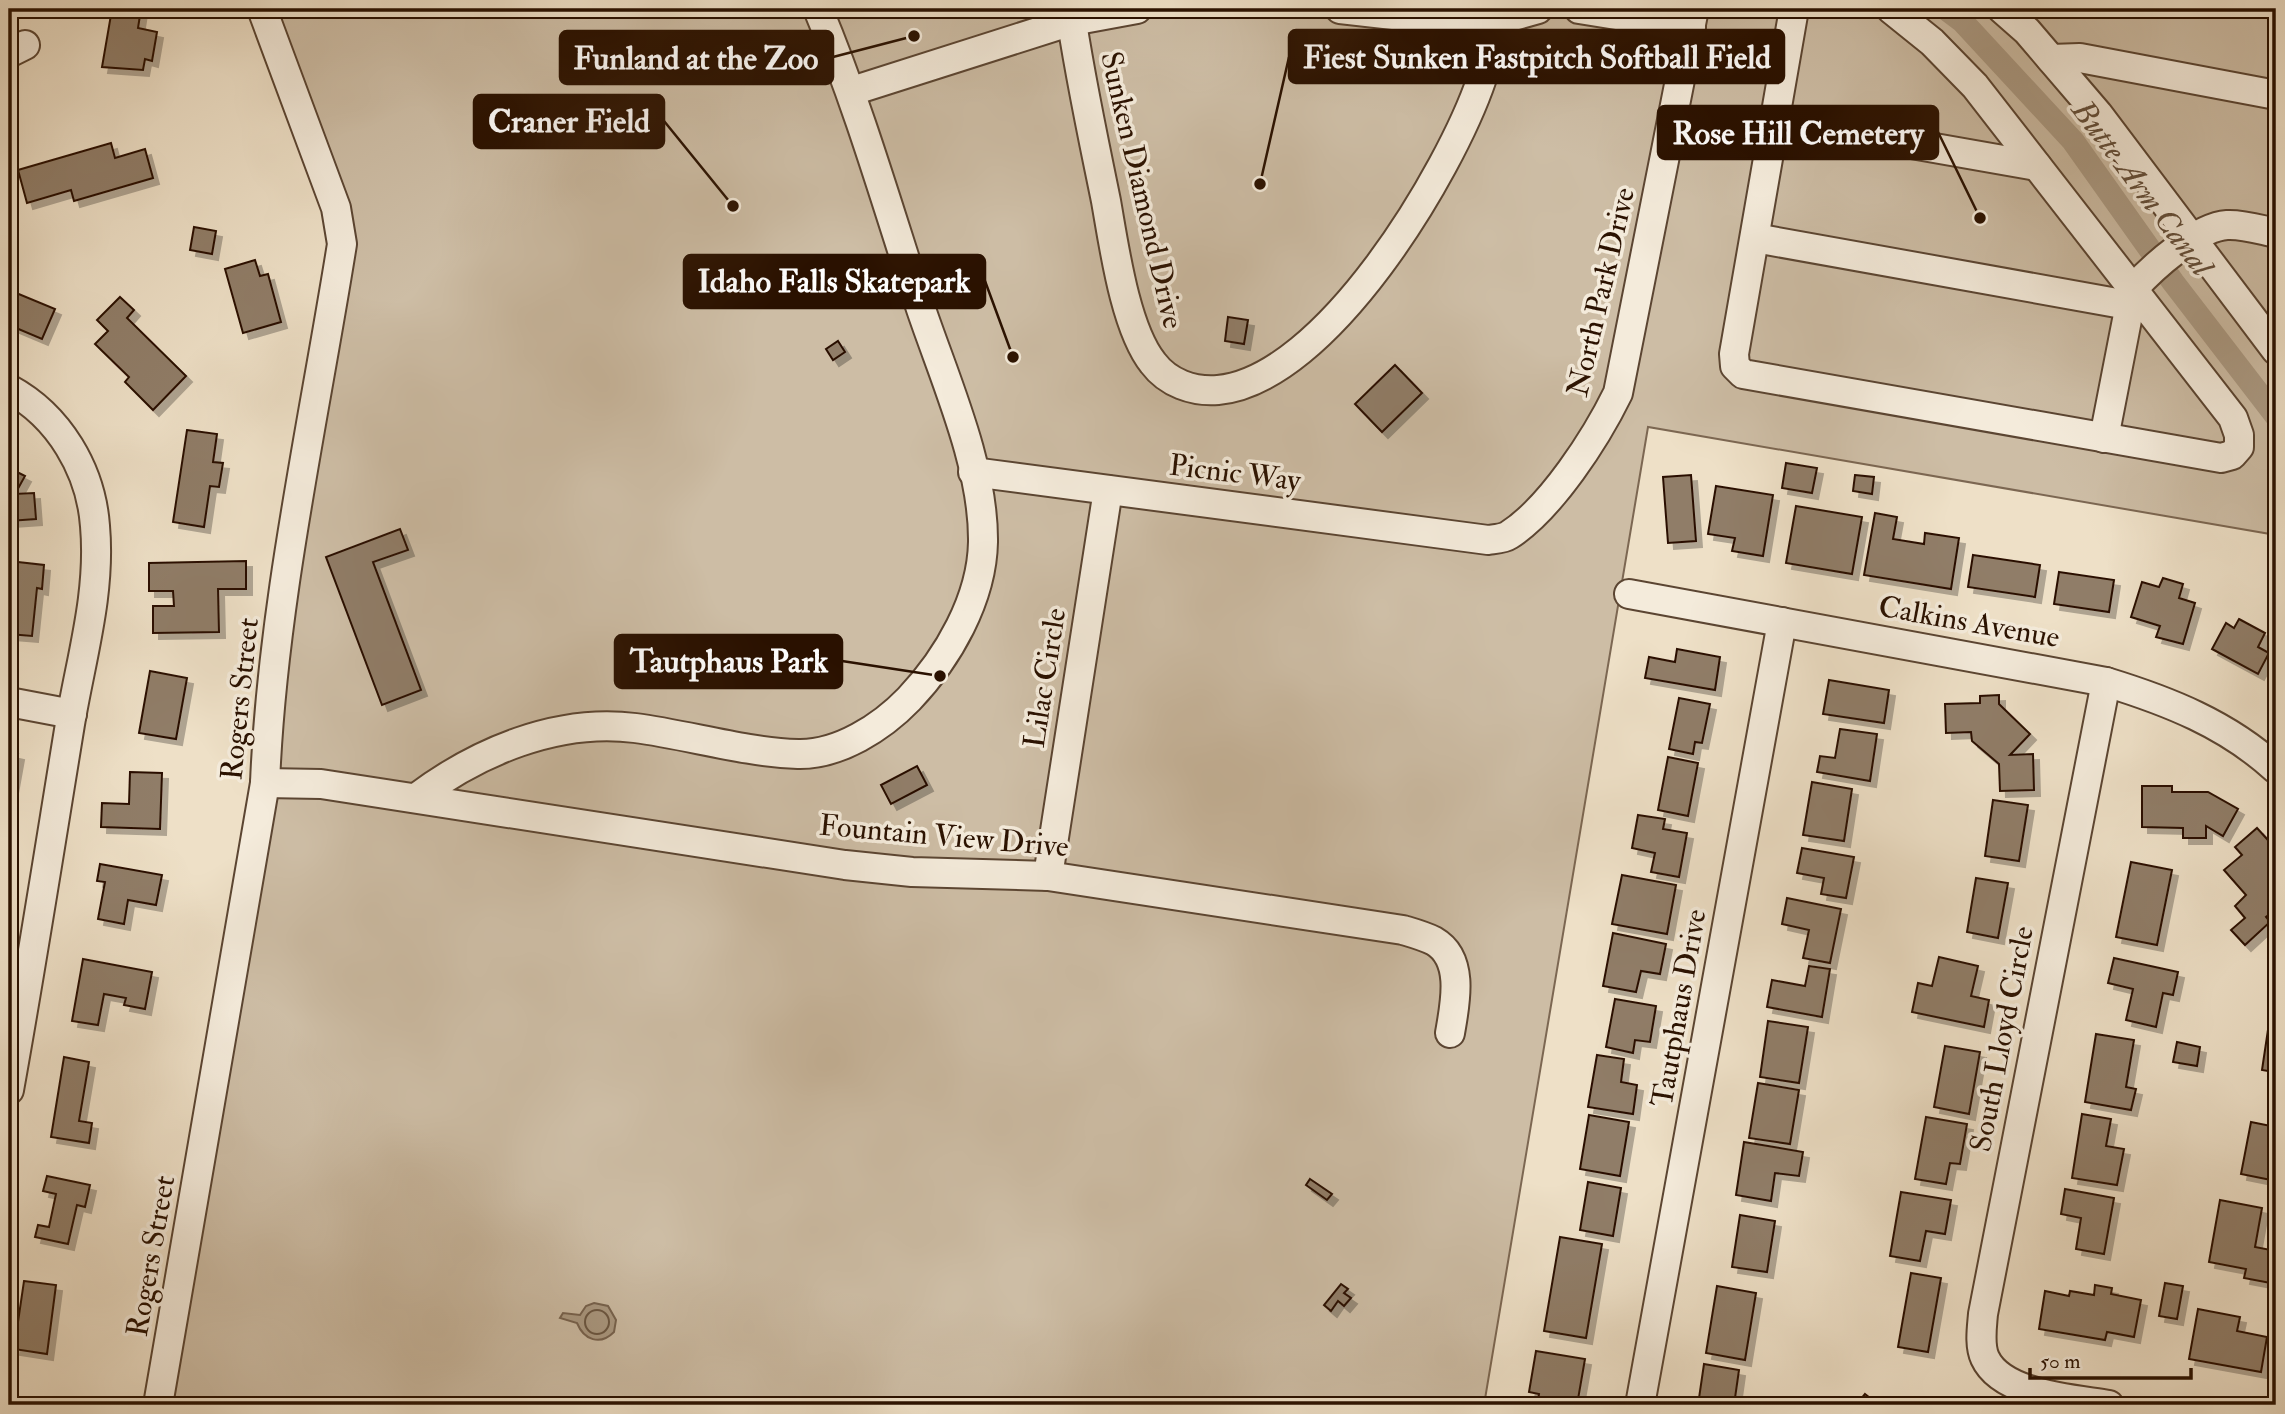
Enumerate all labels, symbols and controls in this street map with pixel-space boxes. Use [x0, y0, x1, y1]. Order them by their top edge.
callout: Fiest Sunken Fastpitch Softball Field [1289, 30, 1784, 83]
callout: Funland at the Zoo [560, 31, 833, 84]
text: Fiest Sunken Fastpitch Softball Field [1303, 38, 1771, 78]
text: Funland at the Zoo [574, 39, 818, 79]
street label: Sunken Diamond Drive [1092, 48, 1192, 332]
water label: Butte Arm Canal [2062, 90, 2223, 286]
callout: Craner Field [474, 95, 664, 148]
text: Craner Field [488, 102, 650, 142]
callout: Rose Hill Cemetery [1658, 106, 1938, 159]
text: Rose Hill Cemetery [1672, 114, 1925, 154]
street label: North Park Drive [1559, 184, 1643, 400]
callout: Idaho Falls Skatepark [684, 255, 985, 308]
text: Idaho Falls Skatepark [697, 262, 971, 302]
street label: Picnic Way [1167, 447, 1304, 500]
street label: Calkins Avenue [1876, 588, 2062, 656]
street label: Lilac Circle [1016, 605, 1074, 751]
street label: Rogers Street [213, 616, 267, 782]
callout: Tautphaus Park [615, 635, 842, 688]
text: Tautphaus Park [629, 642, 829, 682]
street label: Fountain View Drive [818, 807, 1070, 865]
street label: Tautphaus Drive [1643, 906, 1715, 1110]
street label: South Lloyd Circle [1962, 923, 2042, 1155]
street label: Rogers Street [119, 1172, 183, 1339]
scale bar [2030, 1337, 2190, 1381]
text: 50 m [2040, 1348, 2081, 1375]

